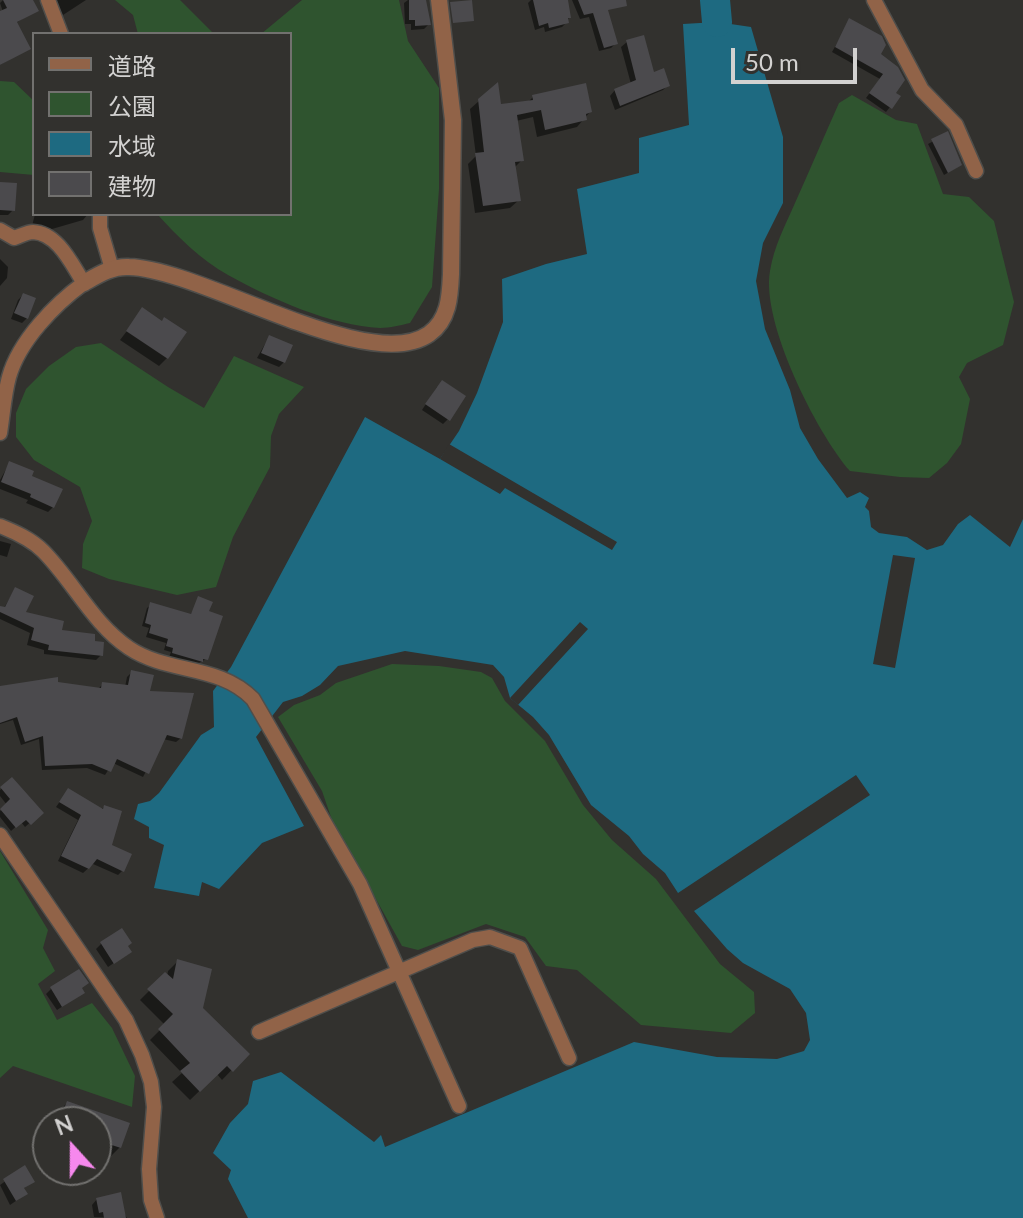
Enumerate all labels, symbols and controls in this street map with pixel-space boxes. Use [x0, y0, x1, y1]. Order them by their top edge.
legend [32, 32, 292, 216]
scale bar [735, 32, 861, 82]
text: 50 m [745, 47, 799, 76]
text: 道路 [108, 51, 156, 80]
text: 公園 [108, 91, 156, 120]
text: 水域 [108, 131, 156, 160]
text: 建物 [108, 171, 156, 200]
north arrow [32, 1106, 112, 1186]
text: N [51, 1109, 77, 1141]

